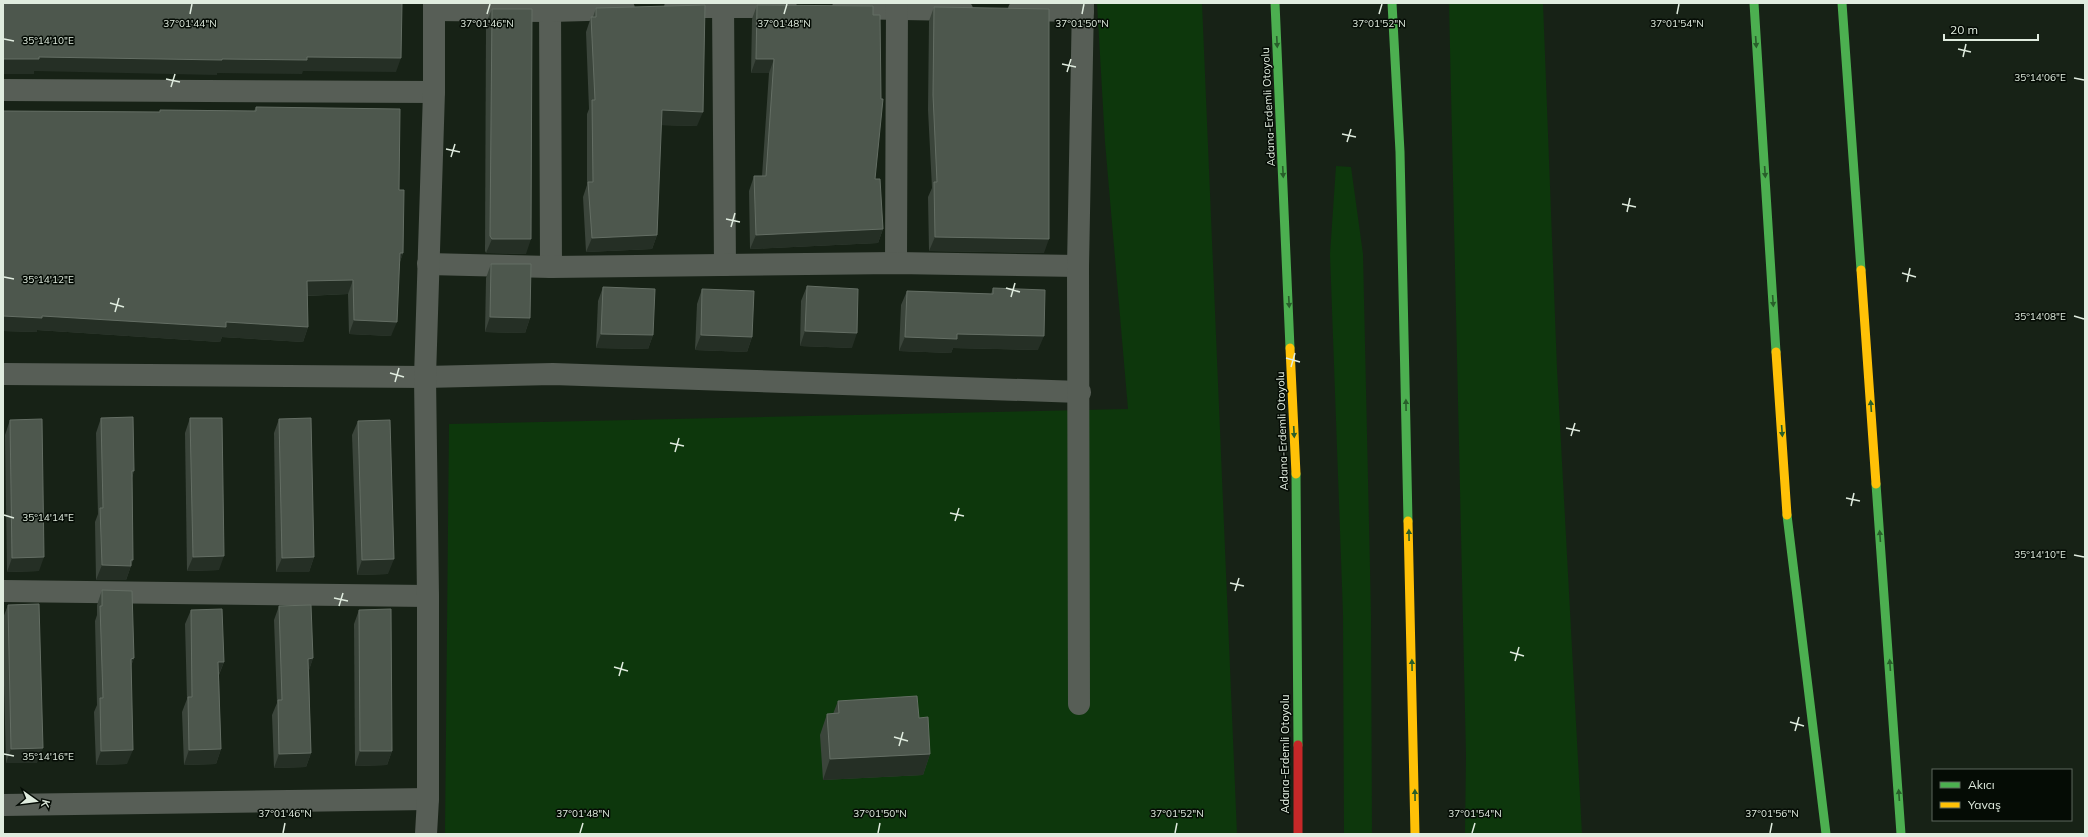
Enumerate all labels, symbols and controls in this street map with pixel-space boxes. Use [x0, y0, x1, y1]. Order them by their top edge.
scale bar [1944, 16, 2038, 42]
text: 37°01'44"N [163, 17, 217, 30]
text: 37°01'46"N [460, 17, 514, 30]
text: 37°01'48"N [757, 17, 811, 30]
text: 37°01'50"N [1055, 17, 1109, 30]
text: 37°01'52"N [1352, 17, 1406, 30]
text: 37°01'54"N [1650, 17, 1704, 30]
text: 20 m [1950, 22, 1978, 37]
text: 35°14'10"E [22, 34, 74, 47]
one-way arrow [1274, 36, 1280, 49]
one-way arrow [1753, 36, 1760, 48]
street label: Adana-Erdemli Otoyolu [1258, 47, 1278, 167]
text: 35°14'06"E [2014, 71, 2066, 84]
one-way arrow [1279, 166, 1286, 178]
one-way arrow [1761, 166, 1768, 178]
text: 35°14'12"E [22, 273, 74, 286]
one-way arrow [1770, 295, 1777, 307]
one-way arrow [1285, 296, 1292, 308]
text: 35°14'08"E [2014, 310, 2066, 323]
street label: Adana-Erdemli Otoyolu [1273, 371, 1291, 491]
one-way arrow [1403, 398, 1409, 411]
one-way arrow [1868, 400, 1875, 412]
one-way arrow [1778, 425, 1785, 437]
one-way arrow [1291, 426, 1298, 438]
text: 35°14'14"E [22, 511, 74, 524]
one-way arrow [1406, 528, 1412, 541]
one-way arrow [1877, 530, 1884, 542]
text: 35°14'10"E [2014, 548, 2066, 561]
one-way arrow [1409, 658, 1415, 671]
one-way arrow [1886, 659, 1893, 671]
street label: Adana-Erdemli Otoyolu [1278, 694, 1292, 814]
text: 35°14'16"E [22, 750, 74, 763]
legend [1932, 769, 2072, 821]
text: Akıcı [1968, 777, 1995, 792]
north arrow [16, 781, 56, 821]
one-way arrow [1412, 788, 1418, 801]
one-way arrow [1895, 789, 1902, 801]
text: Yavaş [1967, 797, 2001, 812]
text: K [38, 798, 53, 809]
text: 37°01'46"N [258, 807, 312, 820]
text: 37°01'48"N [556, 807, 610, 820]
text: 37°01'50"N [853, 807, 907, 820]
text: 37°01'52"N [1150, 807, 1204, 820]
text: 37°01'54"N [1448, 807, 1502, 820]
text: 37°01'56"N [1745, 807, 1799, 820]

